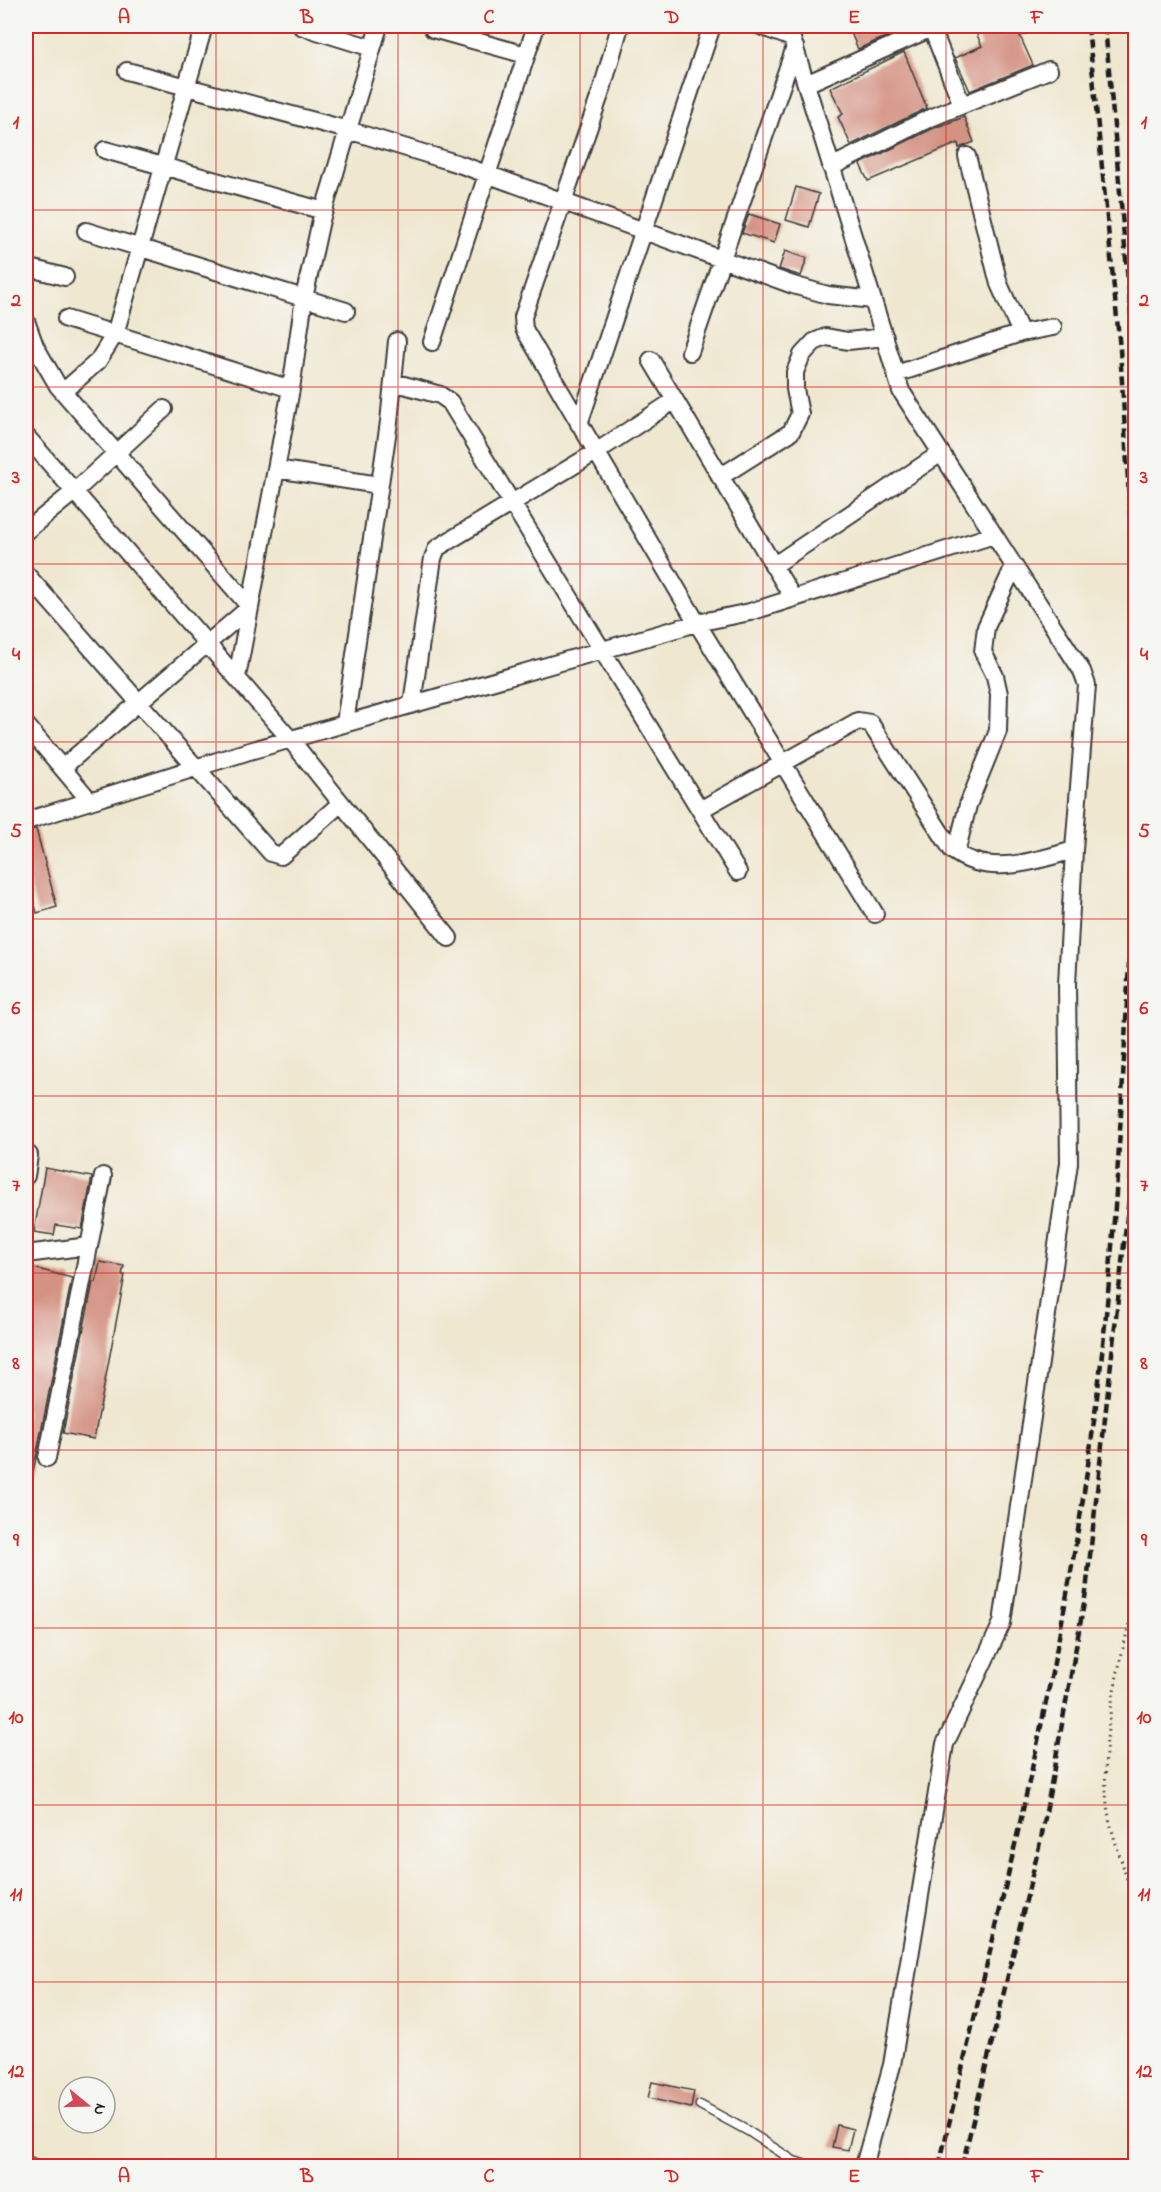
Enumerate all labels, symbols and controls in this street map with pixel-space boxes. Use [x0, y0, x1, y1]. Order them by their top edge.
text: A [118, 4, 130, 33]
text: B [299, 4, 314, 33]
text: C [484, 4, 495, 33]
text: D [664, 4, 679, 33]
text: E [848, 4, 860, 33]
text: F [1030, 4, 1044, 33]
text: 1 [13, 109, 20, 138]
text: 1 [1141, 109, 1148, 138]
text: 2 [10, 287, 21, 316]
text: 2 [1138, 287, 1149, 316]
text: 3 [11, 464, 20, 493]
text: 3 [1139, 464, 1148, 493]
text: 4 [12, 641, 21, 670]
text: 4 [1140, 641, 1149, 670]
text: 5 [10, 818, 22, 847]
text: 5 [1138, 818, 1150, 847]
text: 6 [12, 995, 21, 1024]
text: 6 [1140, 995, 1149, 1024]
text: 7 [12, 1172, 21, 1201]
text: 7 [1140, 1172, 1149, 1201]
text: 8 [11, 1350, 20, 1379]
text: 8 [1139, 1350, 1148, 1379]
text: 9 [12, 1527, 20, 1556]
text: 9 [1140, 1527, 1148, 1556]
text: 10 [9, 1704, 24, 1733]
text: 10 [1137, 1704, 1152, 1733]
text: 11 [10, 1881, 23, 1910]
text: 11 [1138, 1881, 1151, 1910]
text: 12 [8, 2058, 24, 2087]
text: 12 [1136, 2058, 1152, 2087]
north arrow [57, 2075, 117, 2135]
text: N [86, 2100, 112, 2118]
text: A [118, 2163, 130, 2192]
text: B [299, 2163, 314, 2192]
text: C [484, 2163, 495, 2192]
text: D [664, 2163, 679, 2192]
text: E [848, 2163, 860, 2192]
text: F [1030, 2163, 1044, 2192]

